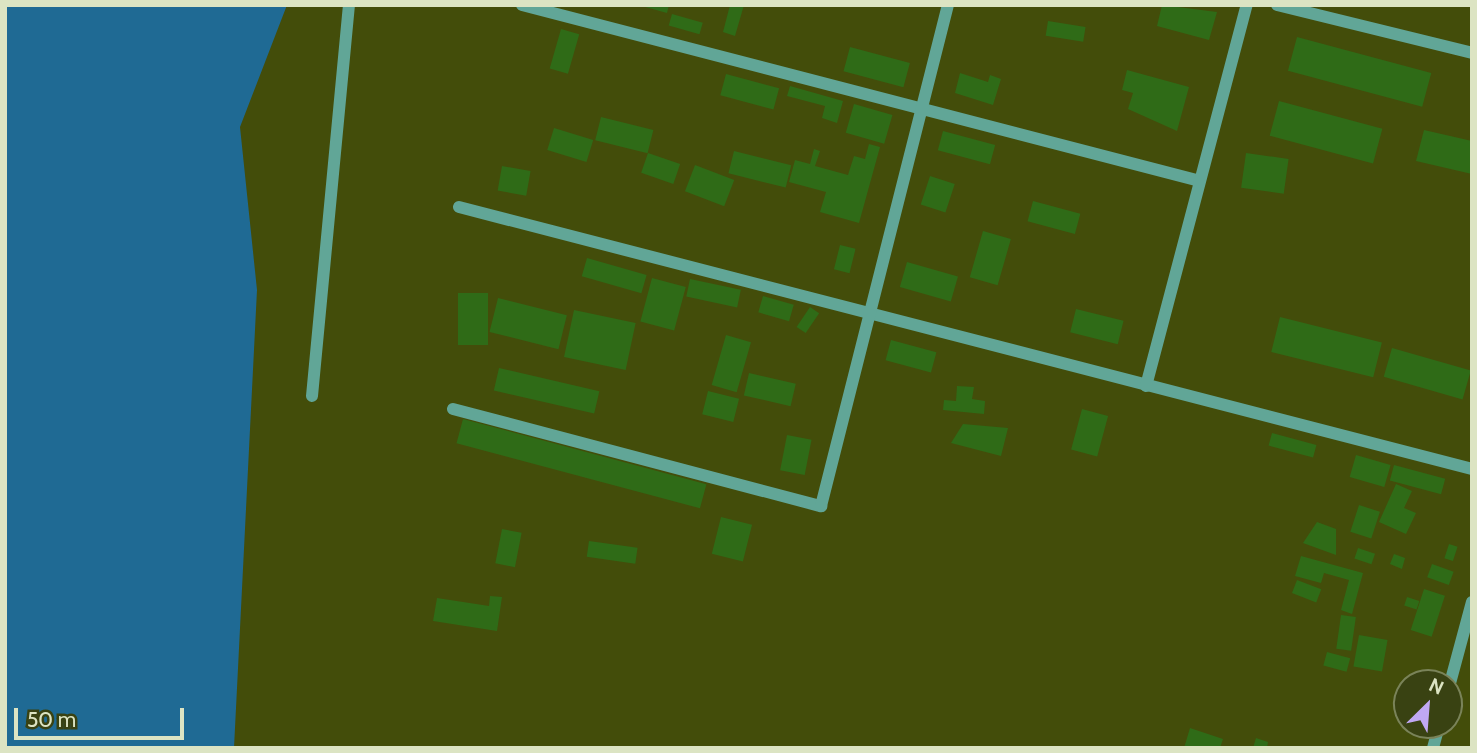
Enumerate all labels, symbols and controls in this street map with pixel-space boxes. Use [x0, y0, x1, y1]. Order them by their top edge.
north arrow [1393, 669, 1463, 739]
text: N [1425, 673, 1447, 700]
scale bar [18, 694, 187, 738]
text: 50 m [27, 707, 76, 732]

